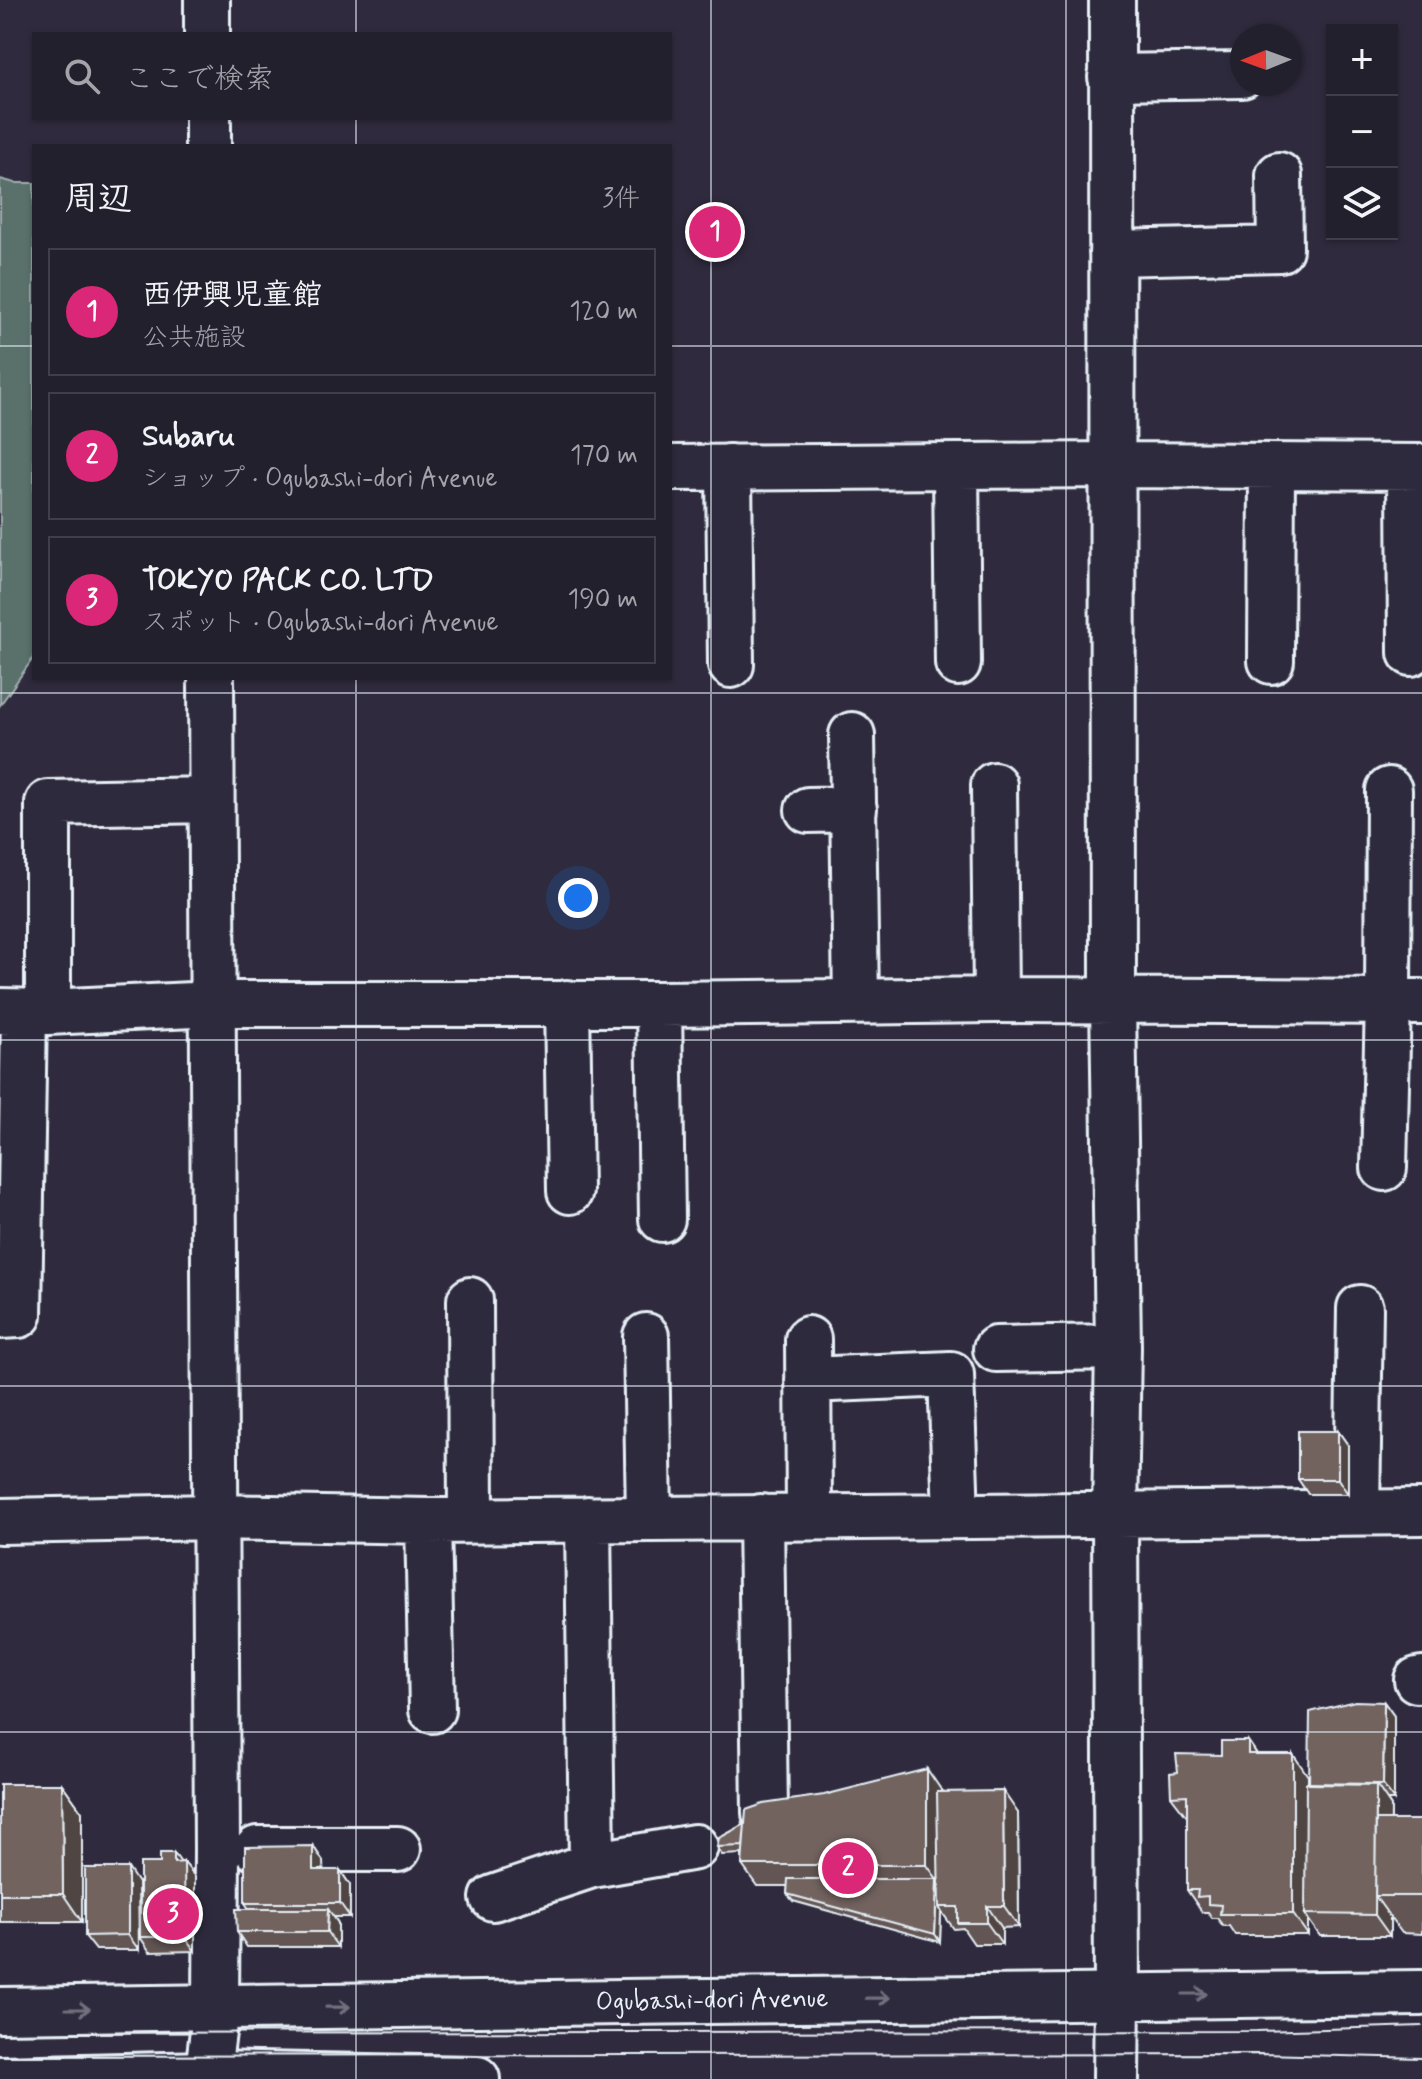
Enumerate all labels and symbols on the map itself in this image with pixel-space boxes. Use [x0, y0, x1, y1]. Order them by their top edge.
north arrow [1230, 24, 1302, 96]
pin: 1 [689, 202, 741, 262]
your location [558, 878, 598, 918]
pin: 2 [822, 1838, 874, 1898]
pin: 3 [147, 1884, 199, 1944]
street label: Ogubashi-dori Avenue [595, 1982, 829, 2019]
one-way arrow [1181, 1986, 1208, 2002]
one-way arrow [864, 1990, 891, 2006]
one-way arrow [324, 1999, 351, 2015]
one-way arrow [64, 2001, 91, 2017]

